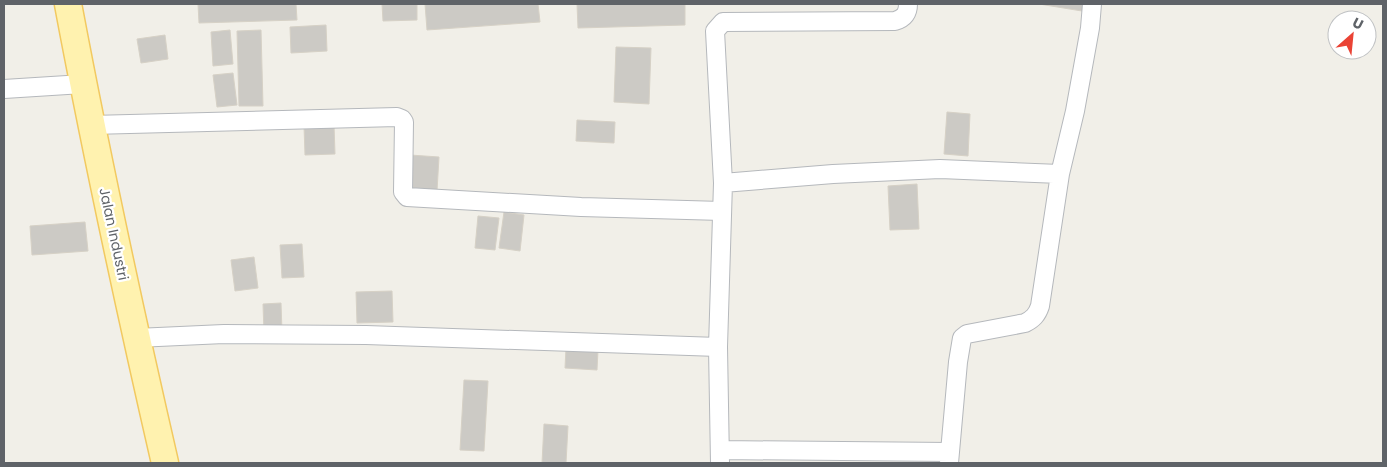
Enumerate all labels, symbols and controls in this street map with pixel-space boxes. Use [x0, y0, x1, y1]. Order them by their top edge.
north arrow [1327, 10, 1377, 60]
text: U [1349, 12, 1367, 35]
street label: Jalan Industri [94, 186, 134, 282]

